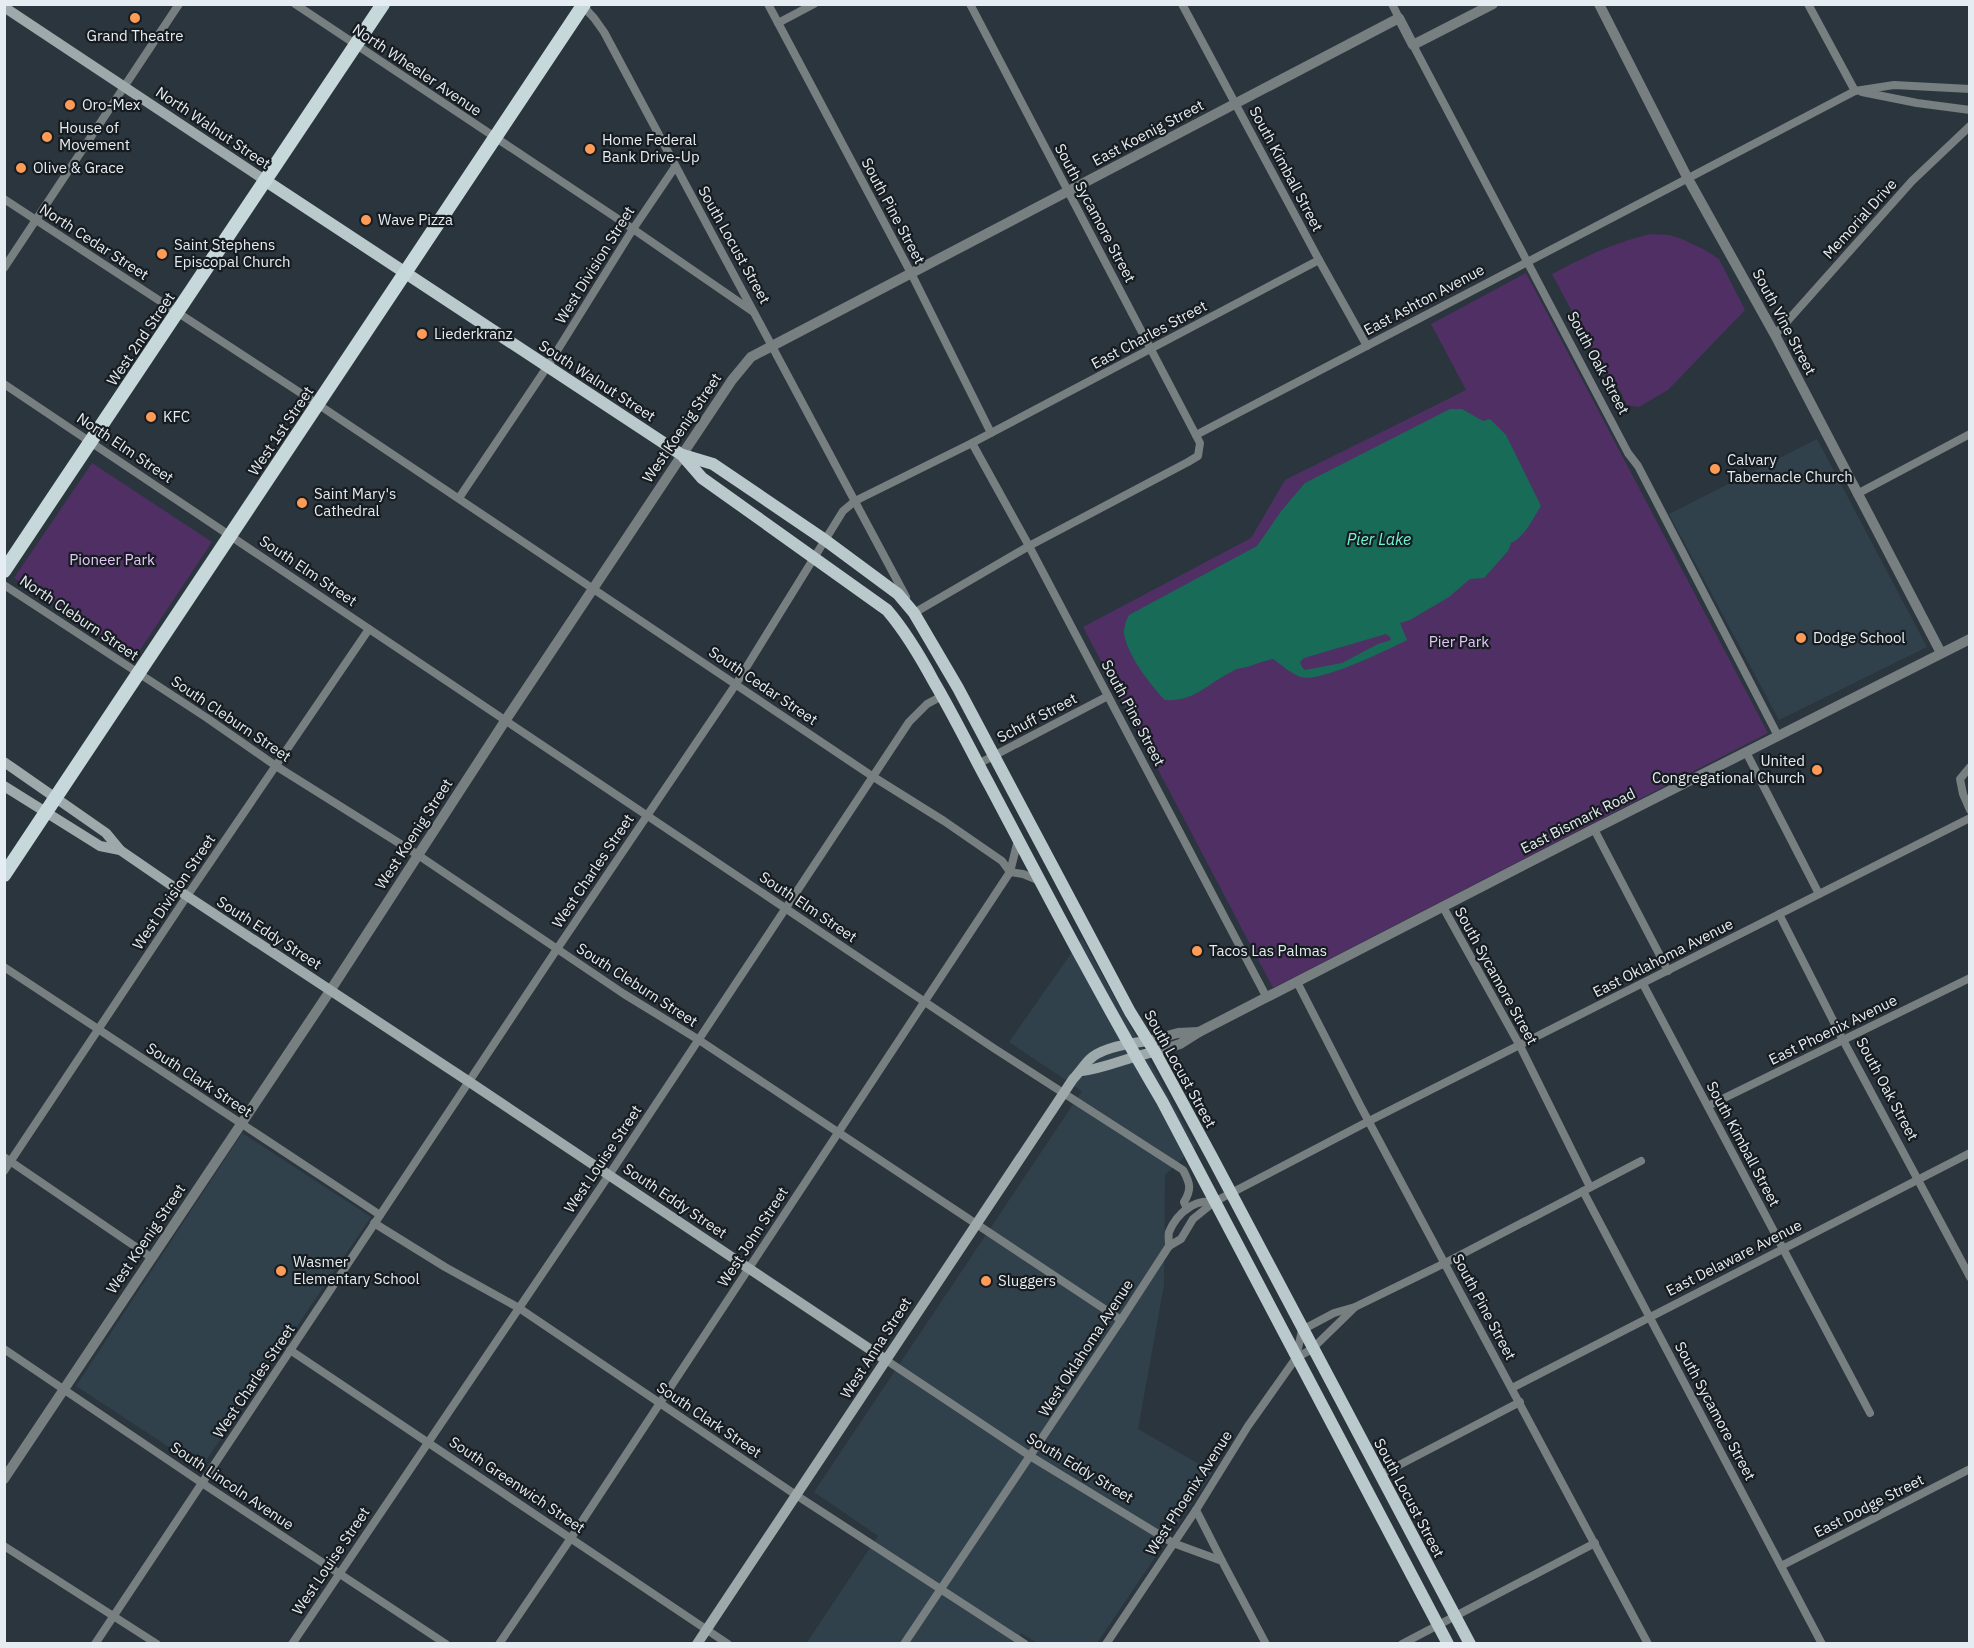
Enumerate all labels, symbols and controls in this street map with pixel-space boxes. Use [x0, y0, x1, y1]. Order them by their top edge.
marker: Grand Theatre [128, 11, 142, 25]
street label: North Wheeler Avenue [349, 19, 485, 120]
place label: Grand Theatre [87, 26, 183, 45]
street label: North Walnut Street [152, 82, 274, 173]
place label: Oro-Mex [82, 95, 141, 114]
street label: East Koenig Street [1089, 95, 1207, 170]
marker: Oro-Mex [63, 98, 77, 112]
street label: South Kimball Street [1245, 103, 1327, 235]
place label: House of Movement [59, 118, 130, 154]
marker: House of Movement [40, 130, 54, 144]
place label: Home Federal Bank Drive-Up [602, 130, 700, 166]
street label: South Sycamore Street [1051, 140, 1140, 285]
marker: Home Federal Bank Drive-Up [583, 142, 597, 156]
street label: South Pine Street [858, 155, 929, 267]
place label: Olive & Grace [33, 158, 124, 177]
marker: Olive & Grace [14, 161, 28, 175]
street label: Memorial Drive [1819, 175, 1901, 263]
street label: South Locust Street [694, 182, 775, 307]
street label: North Cedar Street [36, 199, 152, 284]
street label: West Division Street [551, 202, 638, 327]
place label: Wave Pizza [378, 210, 453, 229]
marker: Wave Pizza [359, 213, 373, 227]
place label: Saint Stephens Episcopal Church [174, 235, 291, 271]
marker: Saint Stephens Episcopal Church [155, 247, 169, 261]
street label: East Ashton Avenue [1360, 260, 1487, 339]
street label: South Vine Street [1749, 266, 1820, 378]
street label: West 2nd Street [102, 289, 179, 389]
street label: East Charles Street [1088, 296, 1210, 373]
street label: South Oak Street [1563, 308, 1634, 418]
place label: Liederkranz [434, 324, 513, 343]
marker: Liederkranz [415, 327, 429, 341]
street label: South Walnut Street [535, 336, 659, 425]
street label: West Koenig Street [638, 369, 725, 486]
street label: West 1st Street [244, 382, 317, 479]
place label: KFC [163, 407, 190, 426]
street label: North Elm Street [73, 408, 177, 487]
marker: KFC [144, 410, 158, 424]
place label: Calvary Tabernacle Church [1727, 450, 1853, 486]
marker: Calvary Tabernacle Church [1708, 462, 1722, 476]
place label: Saint Mary's Cathedral [314, 484, 396, 520]
marker: Saint Mary's Cathedral [295, 496, 309, 510]
water label: Pier Lake [1347, 529, 1411, 549]
street label: South Elm Street [256, 531, 361, 610]
park label: Pioneer Park [69, 550, 155, 569]
street label: North Cleburn Street [16, 571, 142, 664]
place label: Dodge School [1813, 628, 1905, 647]
marker: Dodge School [1794, 631, 1808, 645]
park label: Pier Park [1429, 632, 1489, 651]
street label: South Cedar Street [705, 642, 821, 729]
street label: South Pine Street [1098, 657, 1169, 769]
street label: South Cleburn Street [168, 671, 295, 766]
street label: Schuff Street [994, 689, 1080, 747]
place label: United Congregational Church [1652, 751, 1805, 787]
marker: United Congregational Church [1810, 763, 1824, 777]
street label: West Koenig Street [371, 775, 456, 893]
street label: East Bismark Road [1517, 783, 1638, 858]
street label: West Charles Street [548, 810, 638, 931]
street label: West Division Street [128, 830, 219, 953]
street label: South Elm Street [756, 867, 861, 946]
street label: South Eddy Street [213, 892, 325, 974]
street label: South Sycamore Street [1451, 904, 1542, 1048]
street label: East Oklahoma Avenue [1589, 914, 1736, 1001]
street label: South Cleburn Street [573, 938, 701, 1031]
place label: Tacos Las Palmas [1209, 941, 1327, 960]
marker: Tacos Las Palmas [1190, 944, 1204, 958]
street label: East Phoenix Avenue [1765, 990, 1900, 1069]
street label: South Locust Street [1140, 1006, 1221, 1131]
street label: South Oak Street [1852, 1034, 1923, 1144]
street label: South Clark Street [143, 1038, 256, 1121]
street label: South Kimball Street [1702, 1078, 1784, 1210]
street label: West Louise Street [560, 1101, 646, 1216]
street label: South Eddy Street [620, 1159, 731, 1242]
street label: West Koenig Street [102, 1180, 189, 1297]
street label: West John Street [713, 1183, 792, 1290]
street label: East Delaware Avenue [1663, 1215, 1805, 1300]
street label: South Pine Street [1449, 1251, 1520, 1363]
place label: Wasmer Elementary School [293, 1252, 420, 1288]
marker: Wasmer Elementary School [274, 1264, 288, 1278]
place label: Sluggers [998, 1271, 1056, 1290]
marker: Sluggers [979, 1274, 993, 1288]
street label: West Oklahoma Avenue [1034, 1276, 1137, 1420]
street label: West Anna Street [836, 1294, 915, 1402]
street label: West Charles Street [209, 1320, 299, 1441]
street label: South Sycamore Street [1671, 1338, 1760, 1483]
street label: South Clark Street [653, 1377, 765, 1462]
street label: West Phoenix Avenue [1141, 1427, 1236, 1559]
street label: South Eddy Street [1023, 1428, 1137, 1507]
street label: South Greenwich Street [446, 1432, 589, 1537]
street label: South Locust Street [1370, 1435, 1449, 1560]
street label: South Lincoln Avenue [167, 1437, 298, 1534]
street label: East Dodge Street [1811, 1470, 1927, 1541]
street label: West Louise Street [288, 1503, 374, 1618]

